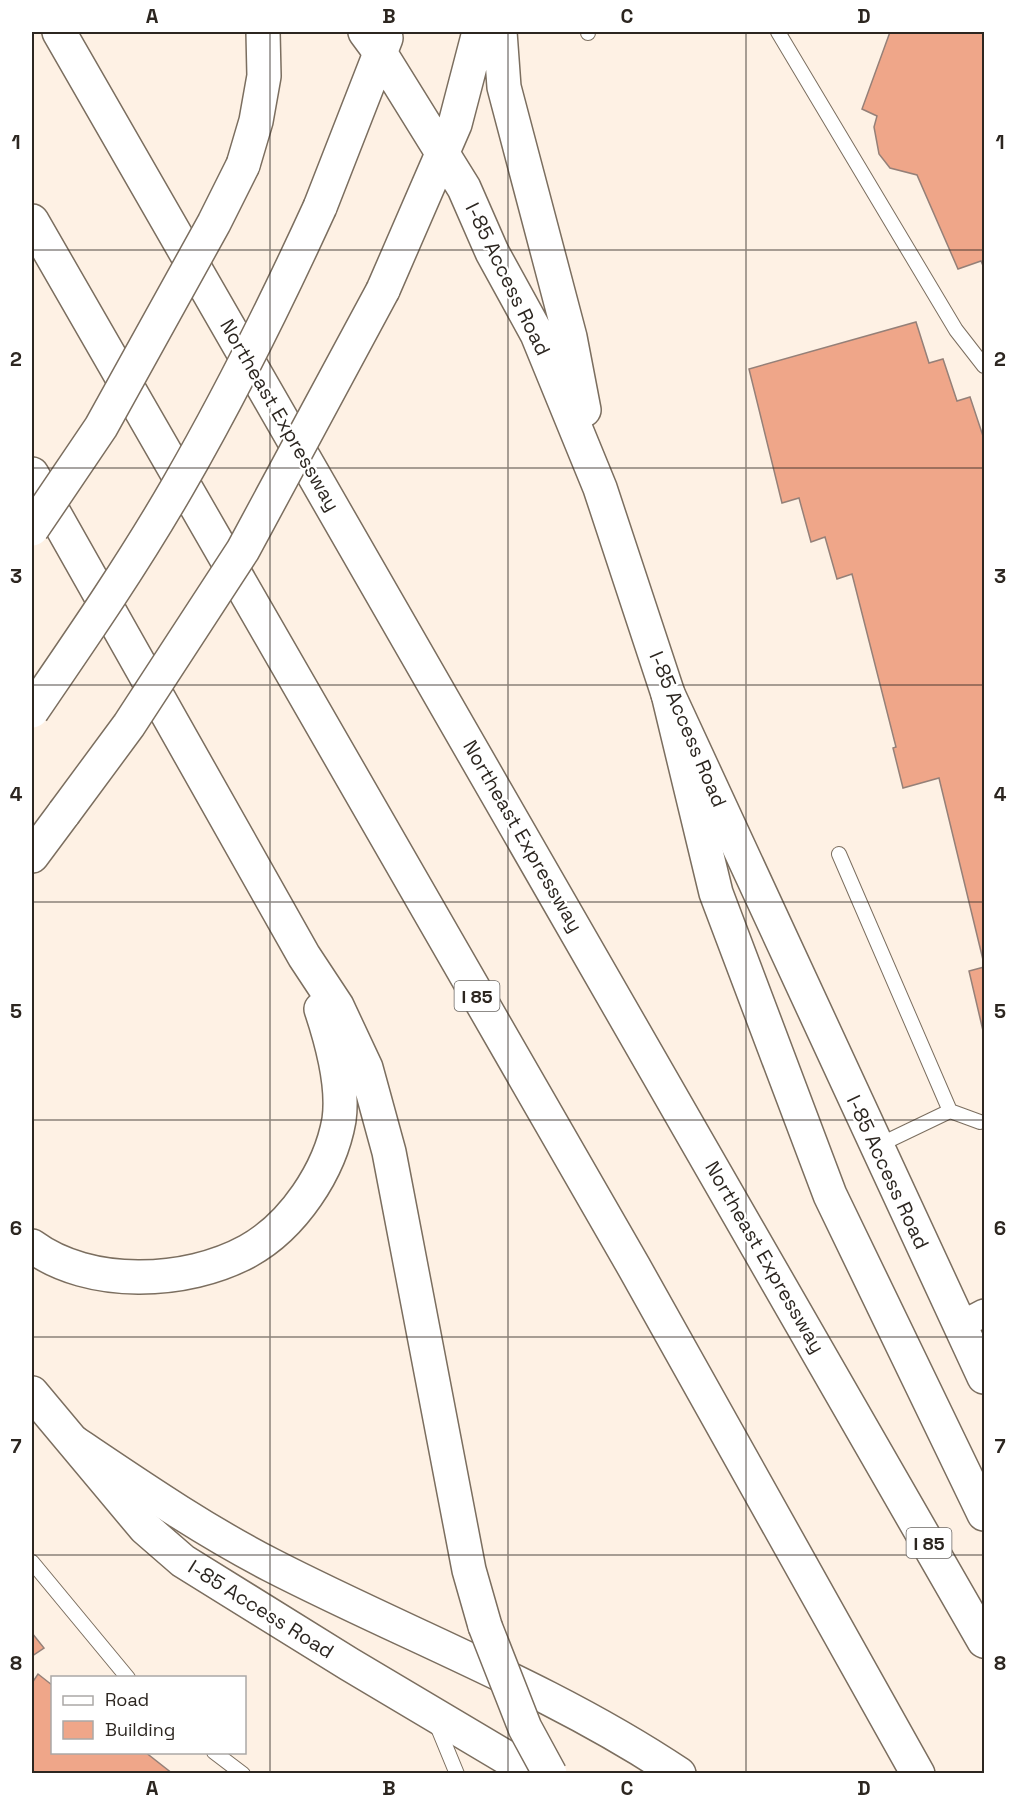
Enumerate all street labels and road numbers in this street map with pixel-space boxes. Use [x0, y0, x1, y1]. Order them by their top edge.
street label: I-85 Access Road [460, 198, 556, 360]
street label: Northeast Expressway [214, 314, 346, 516]
street label: I-85 Access Road [643, 647, 733, 811]
street label: Northeast Expressway [457, 735, 589, 937]
road number: I 85 [454, 981, 500, 1011]
street label: I-85 Access Road [841, 1091, 935, 1253]
street label: Northeast Expressway [699, 1156, 831, 1358]
road number: I 85 [906, 1528, 952, 1558]
street label: I-85 Access Road [183, 1554, 339, 1664]

